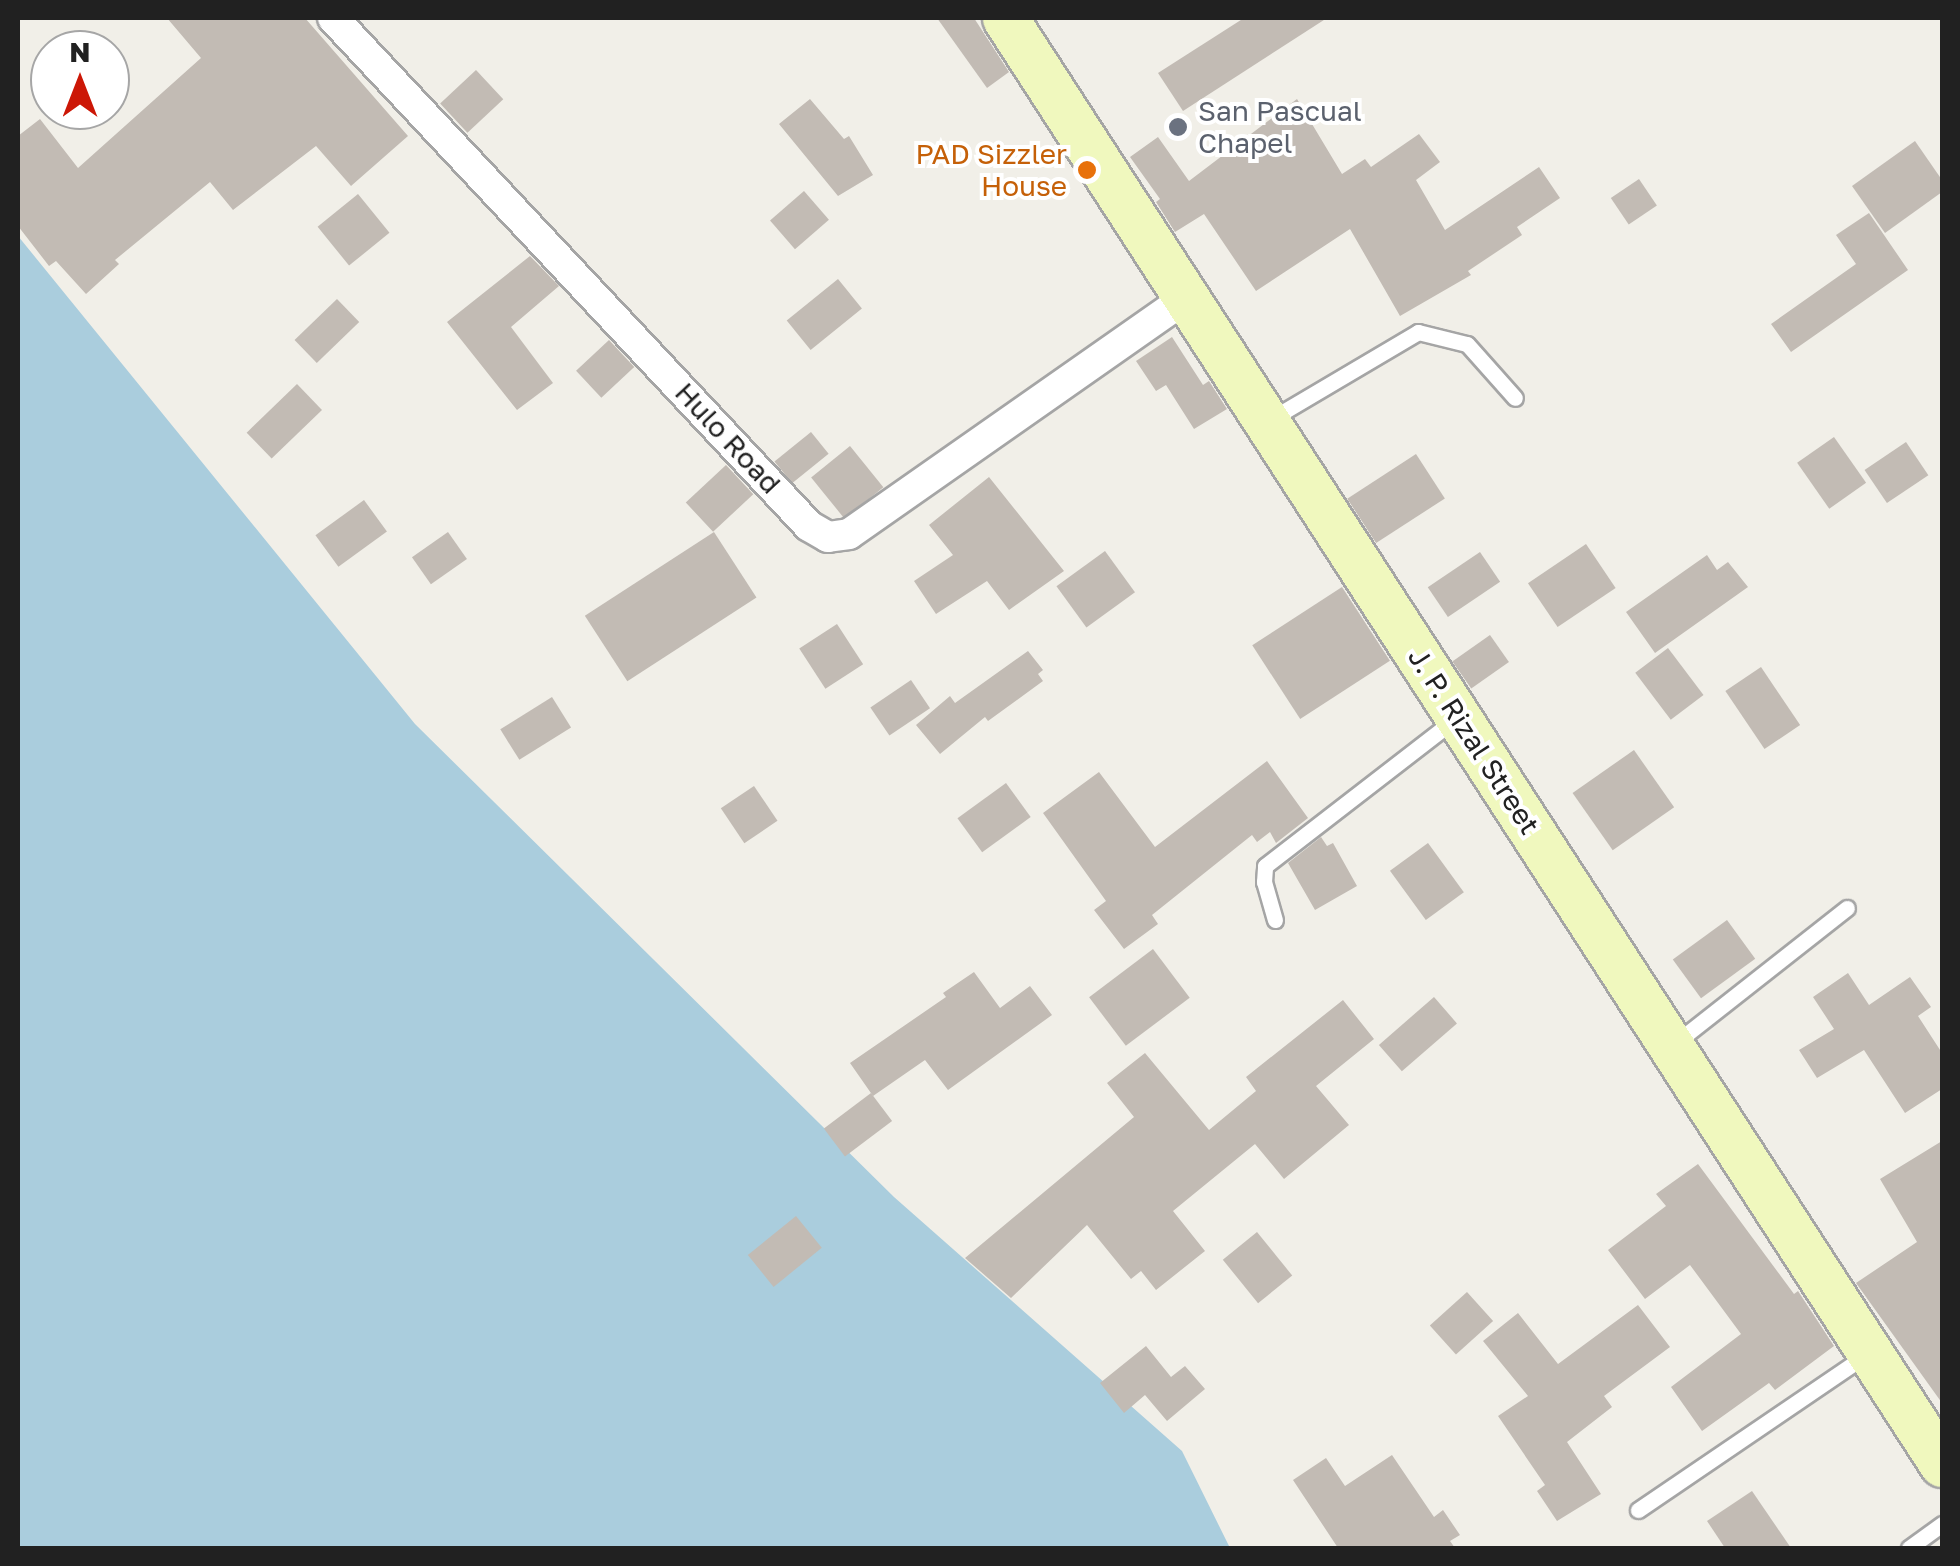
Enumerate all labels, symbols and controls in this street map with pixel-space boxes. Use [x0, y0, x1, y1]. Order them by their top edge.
north arrow [30, 30, 130, 130]
text: N [69, 35, 91, 68]
place label: San Pascual Chapel [1198, 94, 1362, 160]
marker: San Pascual Chapel [1167, 116, 1189, 138]
place label: PAD Sizzler House [915, 137, 1067, 203]
marker: PAD Sizzler House [1076, 159, 1098, 181]
street label: Hulo Road [668, 376, 788, 500]
street label: J. P. Rizal Street [1401, 642, 1547, 840]

